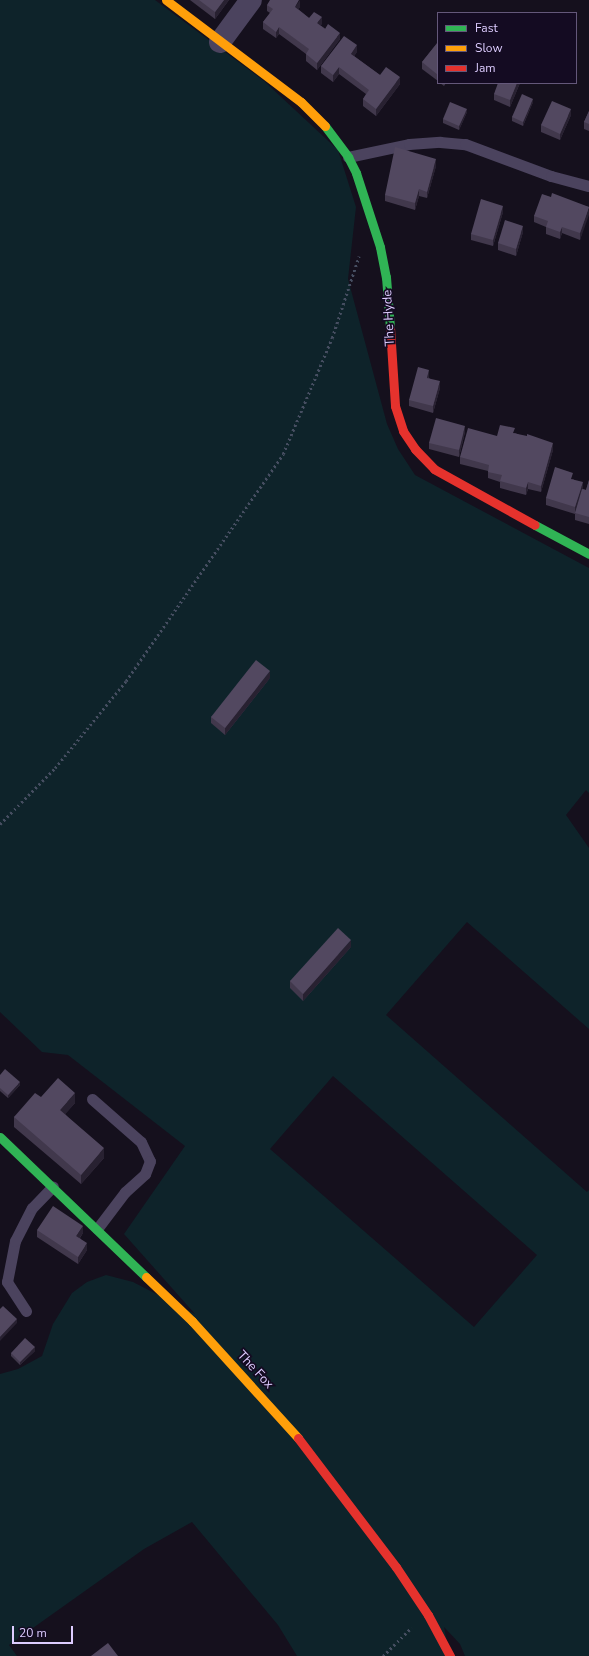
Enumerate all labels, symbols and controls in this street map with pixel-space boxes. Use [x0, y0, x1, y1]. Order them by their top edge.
legend [437, 12, 577, 84]
text: Fast [475, 20, 498, 36]
text: Slow [475, 40, 503, 56]
text: Jam [475, 60, 496, 76]
street label: The Hyde [380, 289, 398, 347]
street label: The Fox [234, 1348, 276, 1392]
scale bar [14, 1618, 75, 1644]
text: 20 m [19, 1625, 47, 1641]

